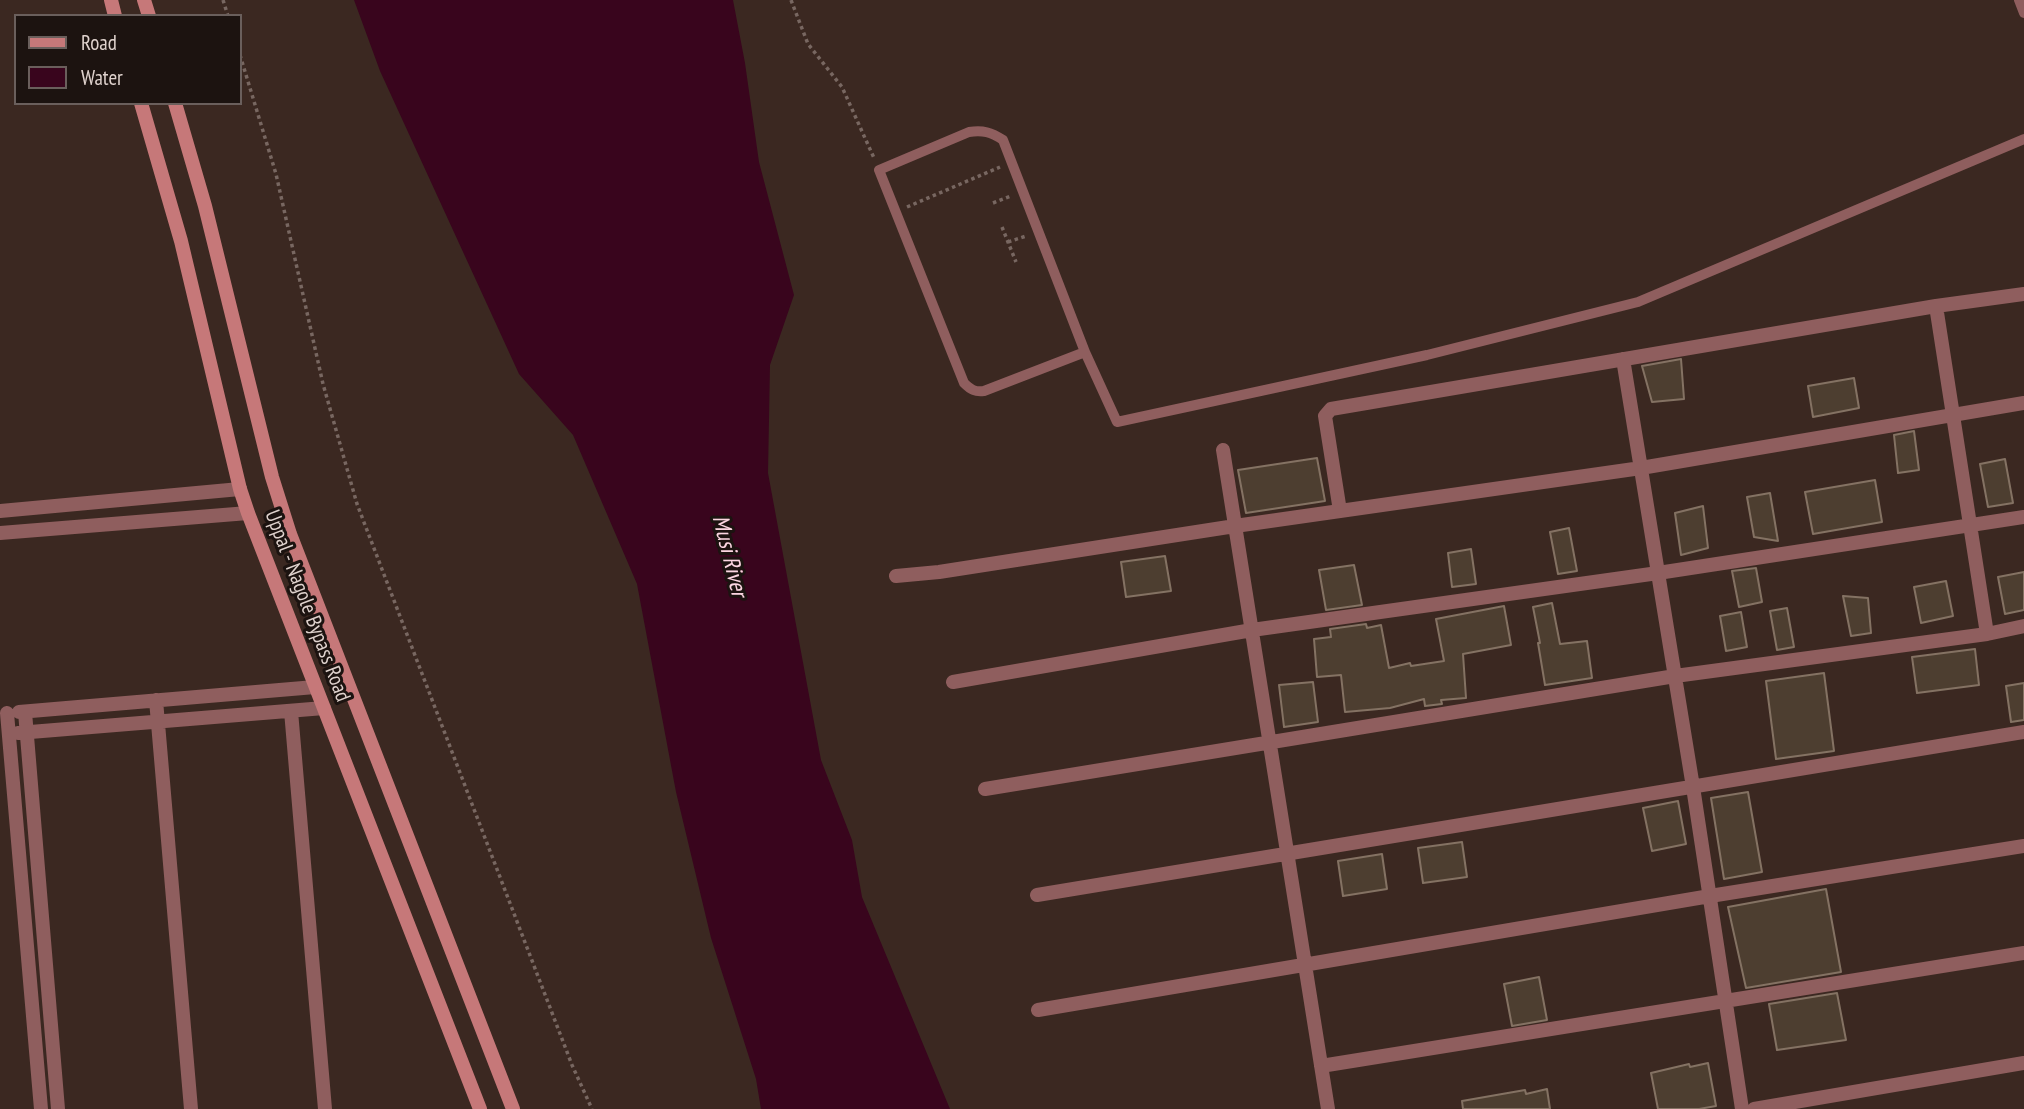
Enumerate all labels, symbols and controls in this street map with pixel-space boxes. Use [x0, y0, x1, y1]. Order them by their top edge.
legend [14, 14, 242, 105]
text: Road [81, 29, 117, 56]
text: Water [81, 64, 123, 91]
street label: Uppal - Nagole Bypass Road [259, 507, 355, 705]
water label: Musi River [706, 512, 752, 600]

